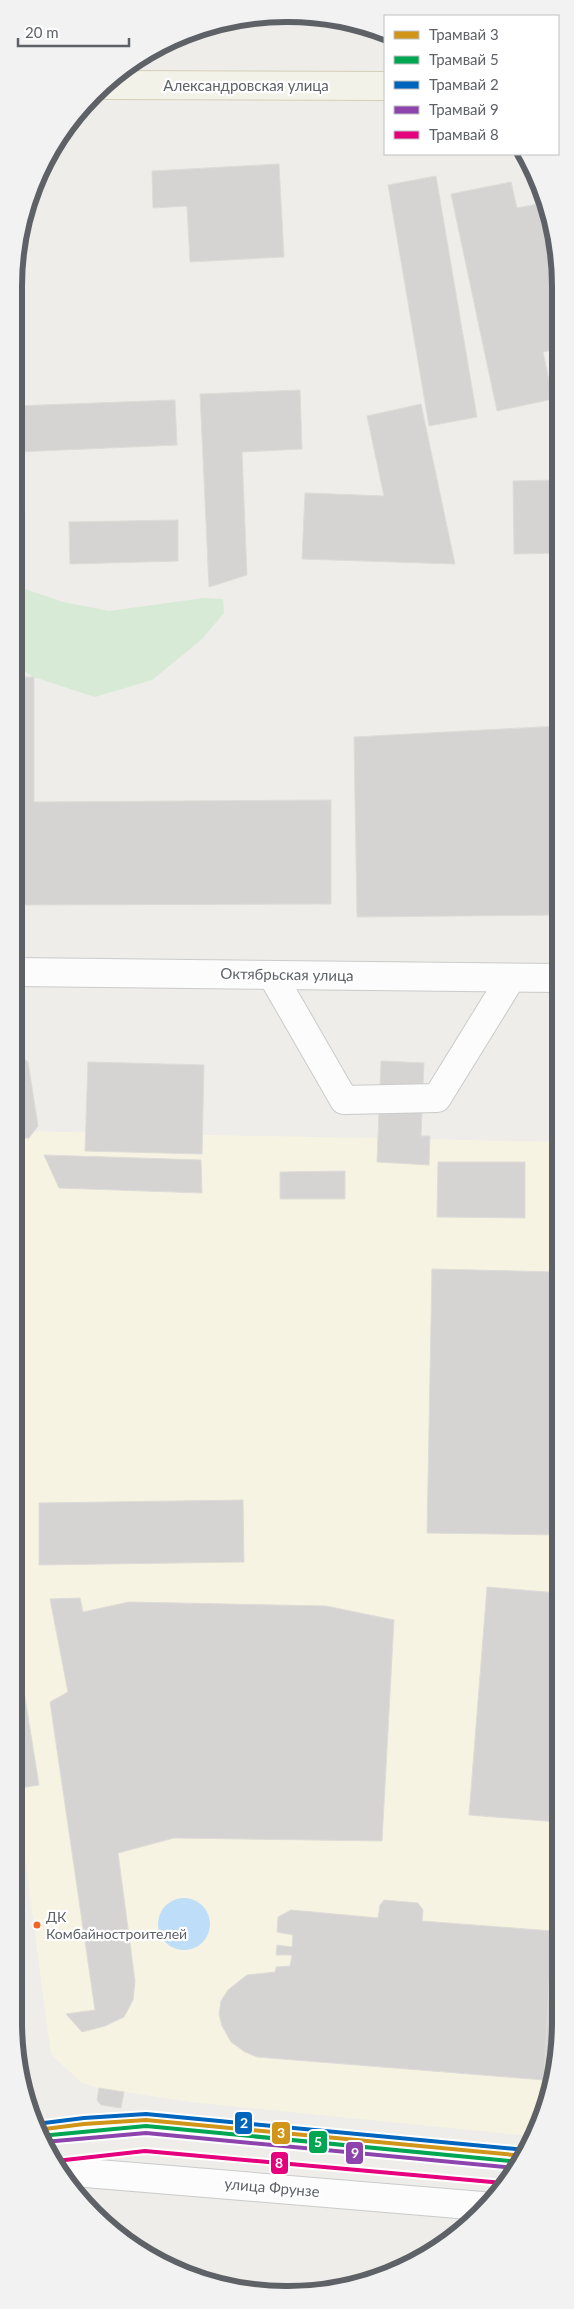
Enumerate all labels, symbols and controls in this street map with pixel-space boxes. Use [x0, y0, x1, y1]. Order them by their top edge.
scale bar [18, 15, 129, 47]
legend [384, 15, 559, 155]
text: 20 m [25, 23, 59, 41]
text: Трамвай 3 [429, 25, 499, 43]
text: Трамвай 5 [429, 50, 499, 68]
text: Трамвай 2 [429, 75, 499, 93]
street label: Александровская улица [163, 76, 329, 94]
text: Трамвай 9 [429, 100, 499, 118]
text: Трамвай 8 [429, 125, 499, 143]
street label: Октябрьская улица [220, 964, 354, 984]
place label: ДК Комбайностроителей [46, 1908, 187, 1942]
marker: ДК Комбайностроителей [32, 1920, 42, 1930]
line badge: 2 [234, 2111, 253, 2135]
text: 2 [240, 2114, 248, 2131]
line badge: 3 [271, 2121, 291, 2145]
text: 3 [277, 2124, 285, 2141]
line badge: 5 [308, 2130, 328, 2154]
text: 5 [314, 2133, 322, 2150]
line badge: 9 [345, 2141, 364, 2165]
text: 9 [351, 2144, 359, 2161]
line badge: 8 [270, 2151, 289, 2175]
text: 8 [275, 2154, 283, 2171]
street label: улица Фрунзе [224, 2174, 320, 2200]

